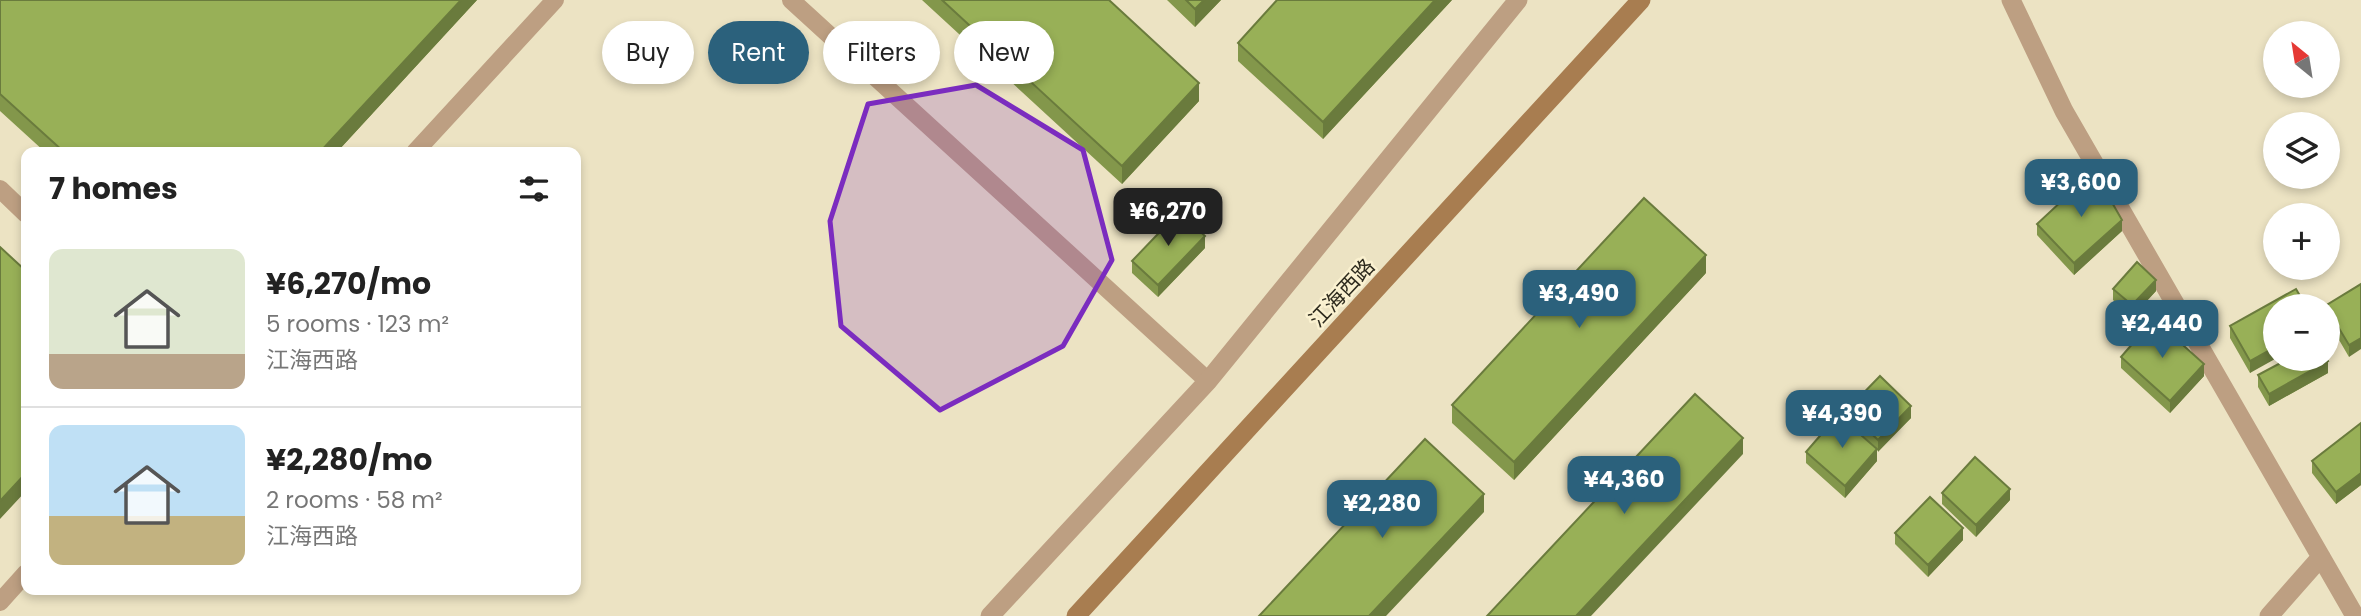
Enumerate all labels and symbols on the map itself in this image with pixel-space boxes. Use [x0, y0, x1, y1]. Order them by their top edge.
north arrow [2263, 21, 2340, 98]
pin: ¥3,600 [2024, 160, 2138, 219]
pin: ¥6,270 [1111, 188, 1225, 248]
street label: 江海西路 [1302, 252, 1381, 333]
pin: ¥3,490 [1522, 270, 1636, 330]
pin: ¥2,440 [2105, 300, 2219, 360]
pin: ¥4,390 [1785, 391, 1899, 450]
pin: ¥4,360 [1567, 456, 1681, 516]
pin: ¥2,280 [1325, 480, 1439, 540]

